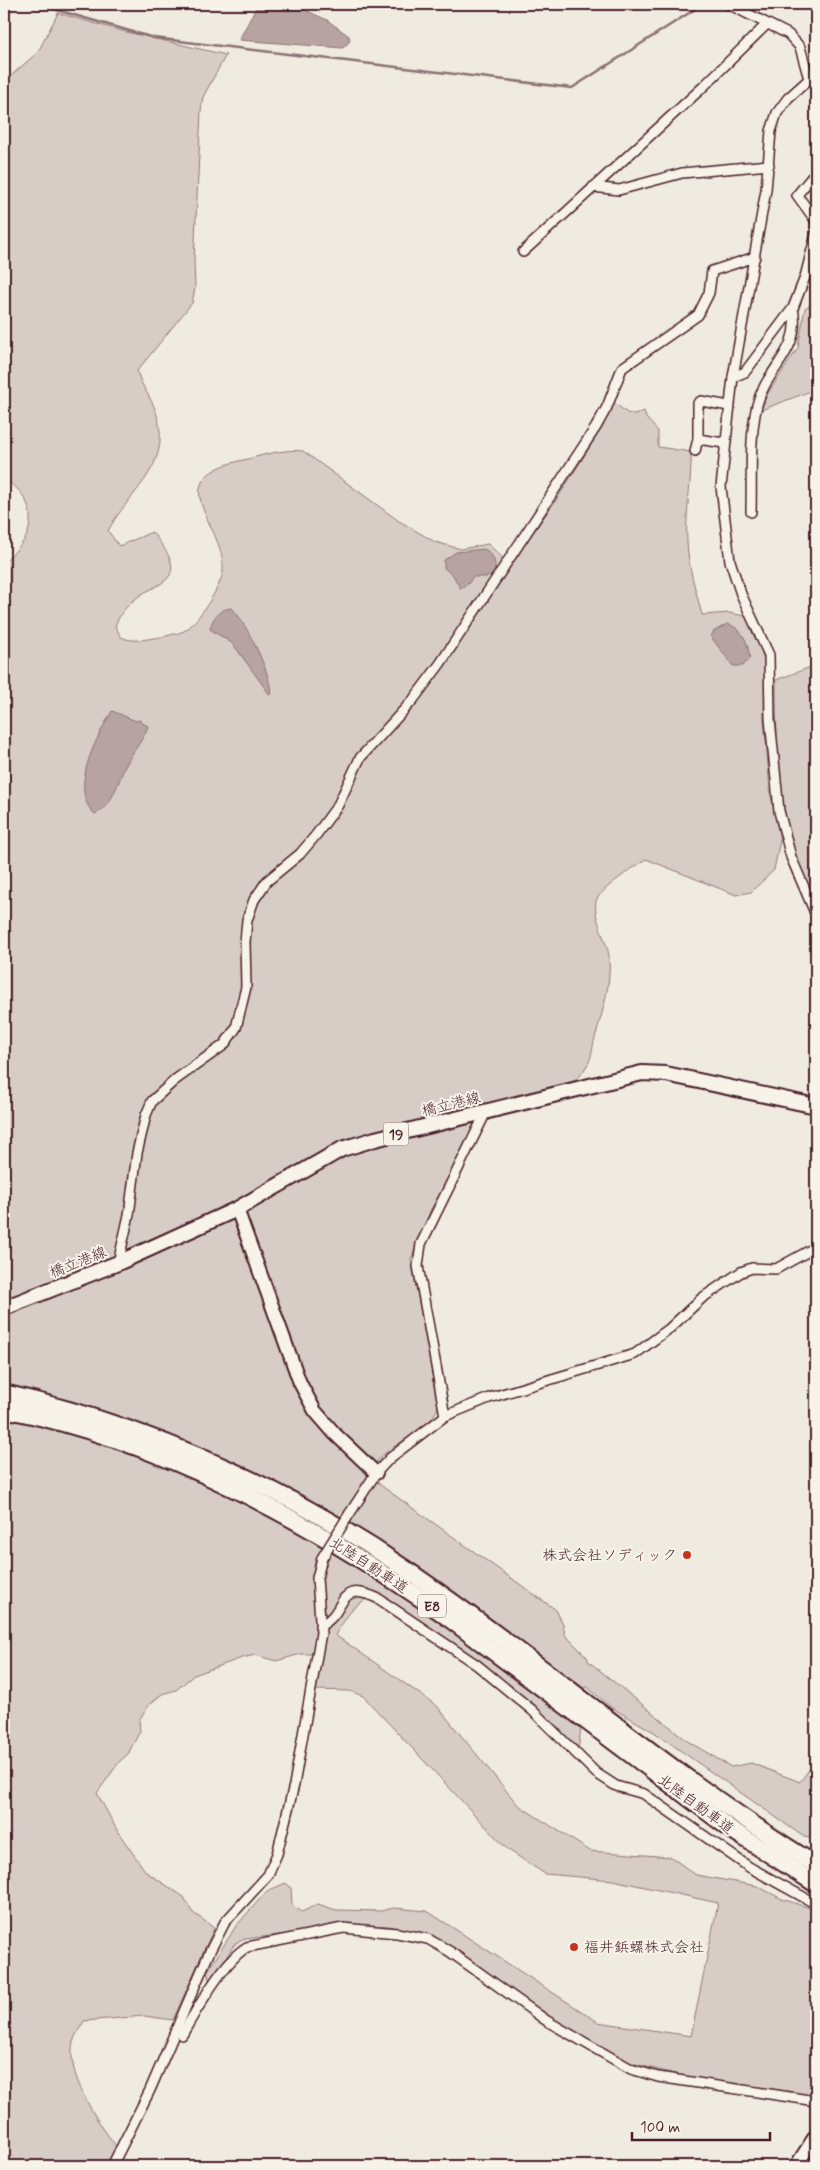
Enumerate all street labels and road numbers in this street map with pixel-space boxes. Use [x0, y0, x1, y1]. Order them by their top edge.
street label: 橋立港線 [420, 1088, 483, 1122]
road number: 19 [384, 1122, 408, 1146]
street label: 橋立港線 [47, 1242, 110, 1283]
street label: 北陸自動車道 [325, 1533, 412, 1599]
road number: E8 [418, 1594, 446, 1618]
street label: 北陸自動車道 [653, 1770, 738, 1839]

